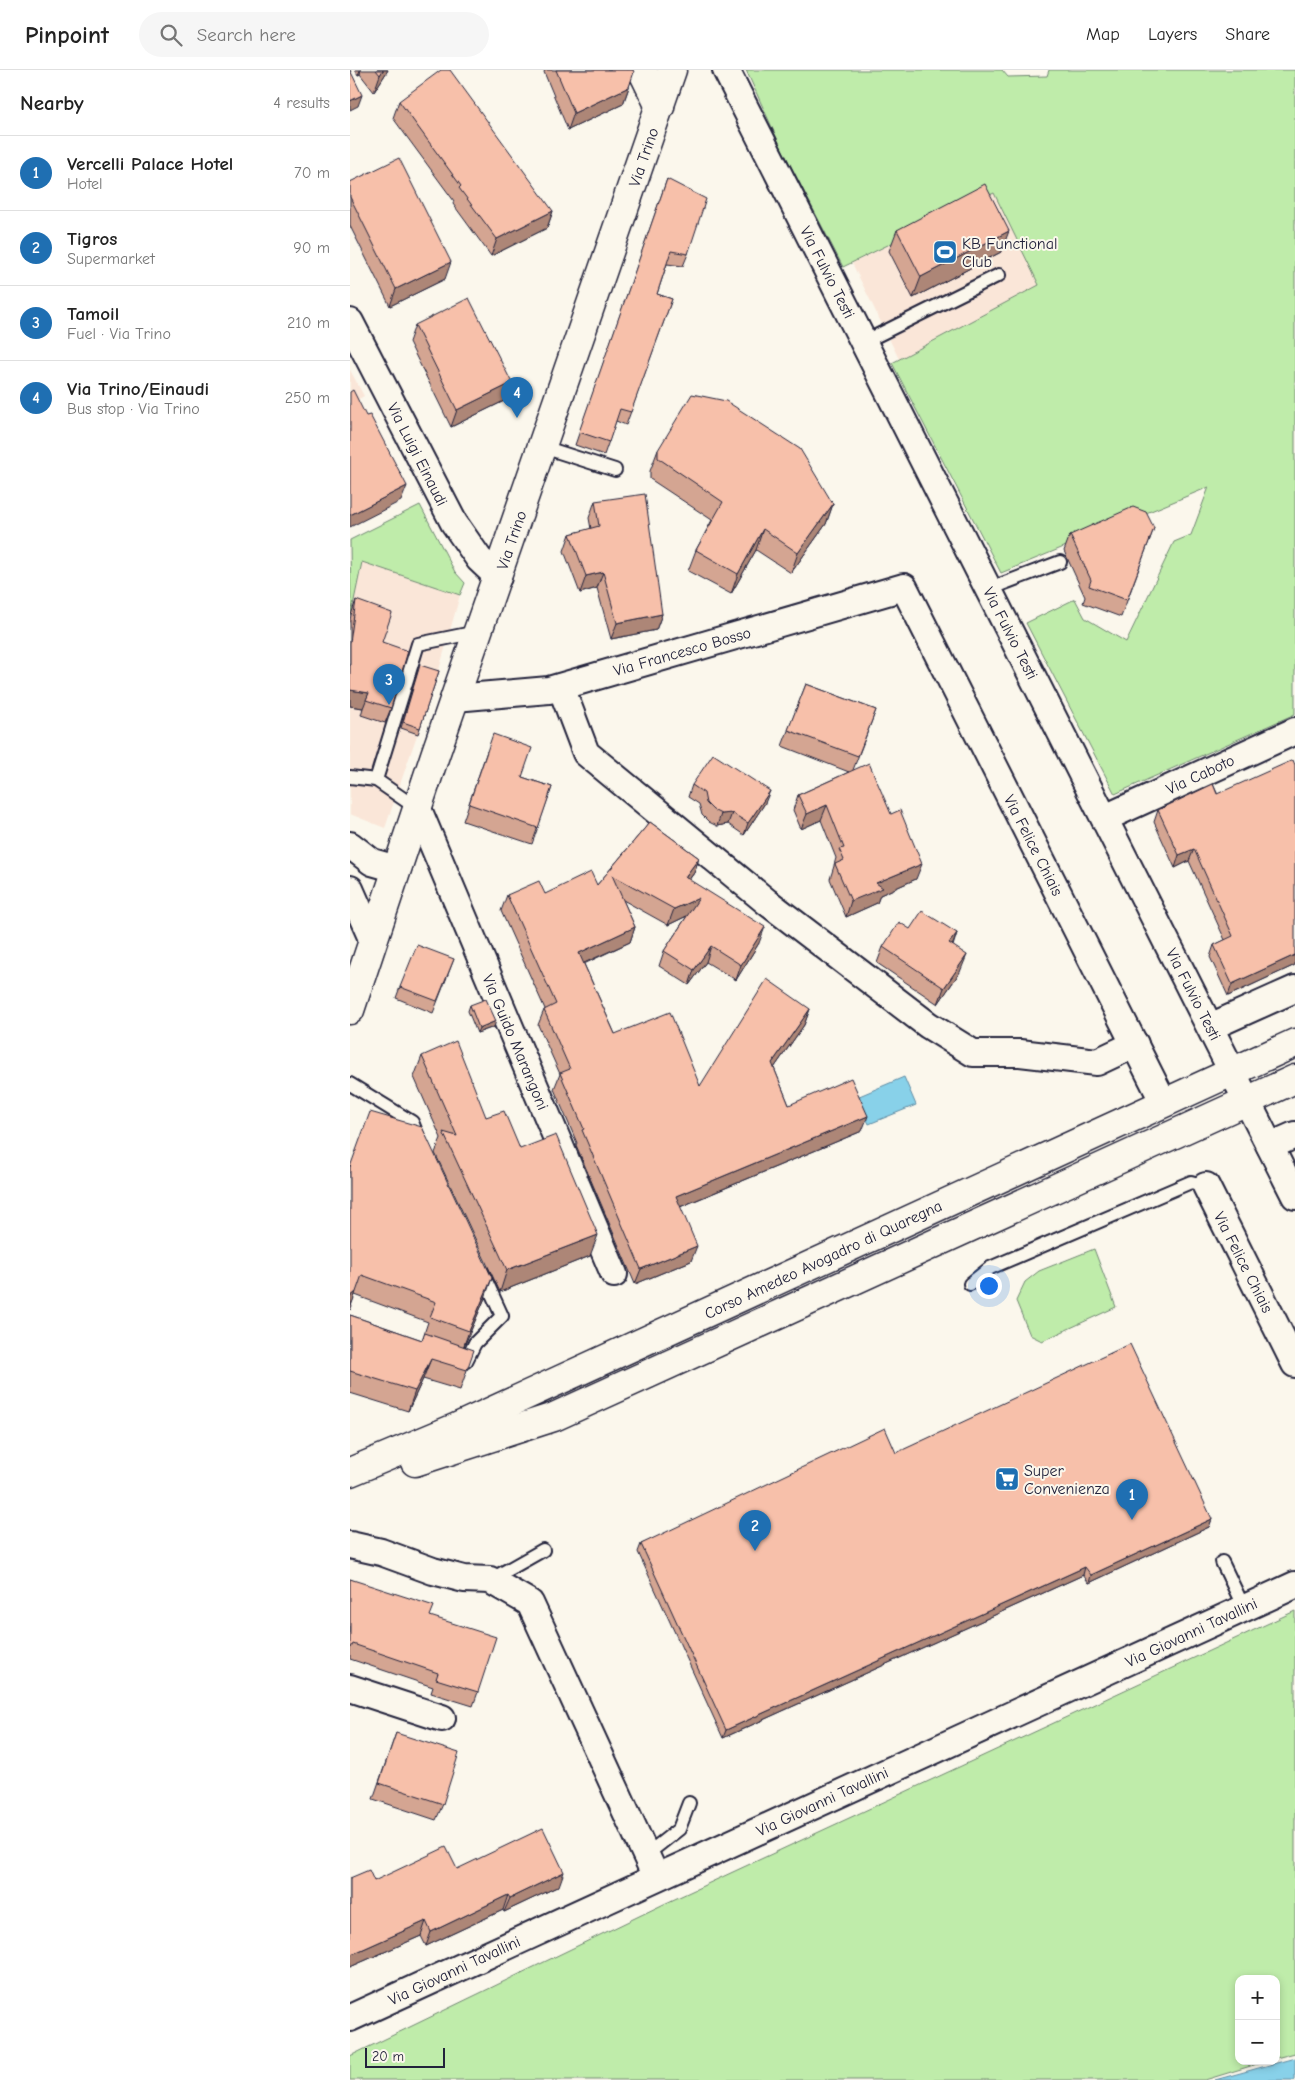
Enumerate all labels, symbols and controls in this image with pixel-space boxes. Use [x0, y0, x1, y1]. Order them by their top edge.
search box [139, 12, 489, 57]
text: Pinpoint [25, 21, 109, 49]
icon: search [157, 21, 185, 49]
text: Search here [197, 24, 296, 46]
text: Map [1086, 24, 1120, 45]
text: Layers [1148, 24, 1197, 45]
text: Share [1225, 24, 1270, 45]
text: Nearby [20, 91, 84, 115]
text: 4 results [273, 94, 330, 112]
street label: Via Trino [625, 125, 662, 189]
text: Vercelli Palace Hotel [67, 153, 233, 175]
text: 1 [33, 164, 39, 182]
text: 70 m [294, 164, 330, 182]
text: Hotel [67, 175, 103, 193]
street label: Via Fulvio Testi [796, 223, 858, 321]
text: Tigros [67, 228, 117, 250]
place label: KB Functional Club [962, 235, 1057, 271]
text: 2 [32, 239, 40, 257]
text: 90 m [293, 239, 330, 257]
sports icon: KB Functional Club [932, 239, 958, 265]
text: Supermarket [67, 250, 155, 268]
text: Tamoil [67, 303, 119, 325]
text: 3 [32, 314, 40, 332]
text: 210 m [287, 314, 330, 332]
text: Fuel · Via Trino [67, 325, 171, 343]
pin: 4 [501, 377, 533, 418]
text: Via Trino/Einaudi [67, 378, 209, 400]
text: 4 [32, 389, 40, 407]
text: 250 m [285, 389, 330, 407]
text: Bus stop · Via Trino [67, 400, 200, 418]
street label: Via Luigi Einaudi [383, 400, 451, 509]
street label: Via Trino [493, 508, 530, 572]
street label: Via Fulvio Testi [979, 584, 1041, 682]
street label: Via Francesco Bosso [612, 624, 753, 680]
pin: 3 [373, 664, 405, 705]
street label: Via Caboto [1163, 751, 1237, 799]
street label: Via Felice Chiais [1000, 792, 1066, 899]
street label: Via Fulvio Testi [1162, 945, 1224, 1043]
street label: Via Guido Marangoni [478, 972, 552, 1113]
street label: Corso Amedeo Avogadro di Quaregna [702, 1197, 945, 1323]
street label: Via Felice Chiais [1210, 1209, 1276, 1316]
your location [976, 1273, 1002, 1299]
place label: Super Convenienza [1024, 1462, 1110, 1498]
supermarket icon: Super Convenienza [994, 1466, 1020, 1492]
pin: 1 [1116, 1479, 1148, 1520]
pin: 2 [739, 1510, 771, 1551]
street label: Via Giovanni Tavallini [1123, 1594, 1260, 1671]
street label: Via Giovanni Tavallini [754, 1763, 891, 1840]
street label: Via Giovanni Tavallini [386, 1932, 523, 2009]
map controls [1235, 1975, 1280, 2065]
button: + [1235, 1975, 1280, 2020]
button: − [1235, 2020, 1280, 2065]
scale bar [365, 2045, 445, 2068]
text: 20 m [372, 2048, 404, 2065]

